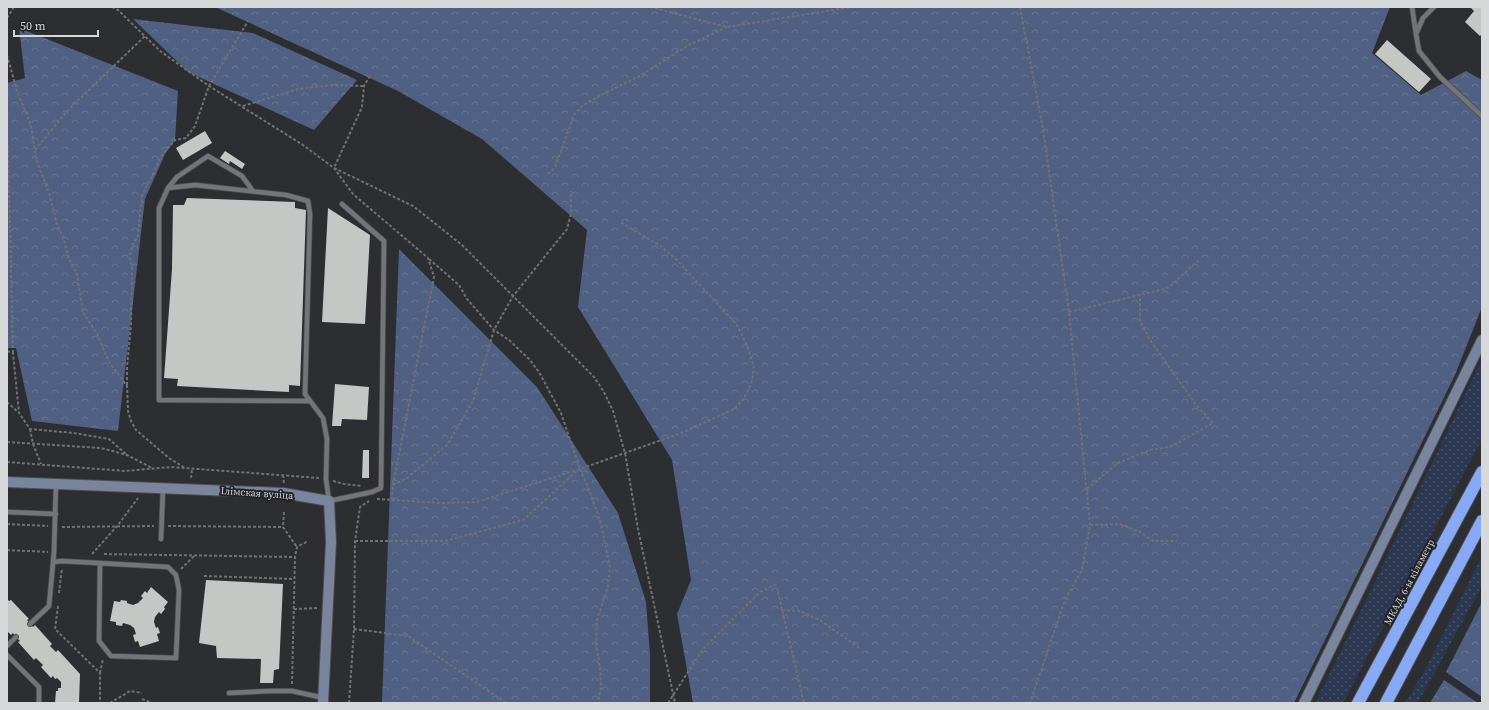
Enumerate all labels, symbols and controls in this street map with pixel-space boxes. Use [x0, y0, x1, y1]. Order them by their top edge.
scale bar [14, 12, 98, 38]
text: 50 m [20, 18, 46, 34]
street label: Ілімская вуліца [220, 484, 295, 502]
street label: МКАД, 6-ы кіламетр [1381, 537, 1437, 627]

